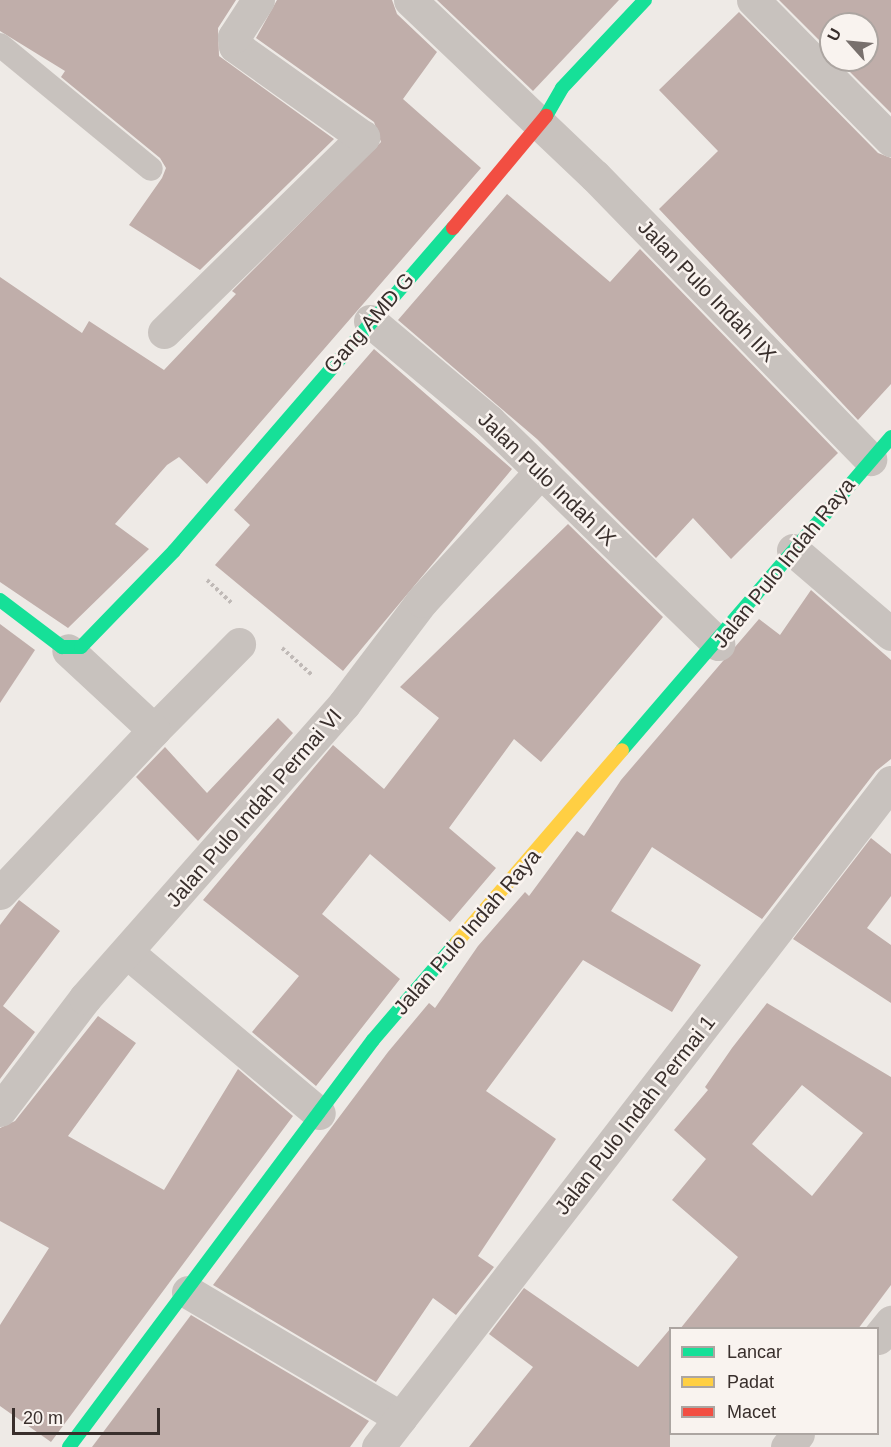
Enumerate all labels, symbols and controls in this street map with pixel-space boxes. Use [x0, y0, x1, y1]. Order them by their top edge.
north arrow [819, 12, 879, 72]
text: U [824, 25, 844, 44]
street label: Jalan Pulo Indah IIX [633, 215, 781, 367]
street label: Gang AMD G [318, 267, 420, 379]
street label: Jalan Pulo Indah IX [473, 407, 621, 551]
street label: Jalan Pulo Indah Raya [708, 473, 860, 653]
street label: Jalan Pulo Indah Permai VI [161, 704, 347, 912]
street label: Jalan Pulo Indah Raya [388, 844, 546, 1020]
street label: Jalan Pulo Indah Permai 1 [549, 1010, 721, 1220]
legend [669, 1327, 879, 1435]
text: Lancar [727, 1342, 782, 1362]
text: Padat [727, 1372, 774, 1392]
scale bar [15, 1396, 164, 1434]
text: Macet [727, 1402, 776, 1422]
text: 20 m [23, 1408, 63, 1428]

